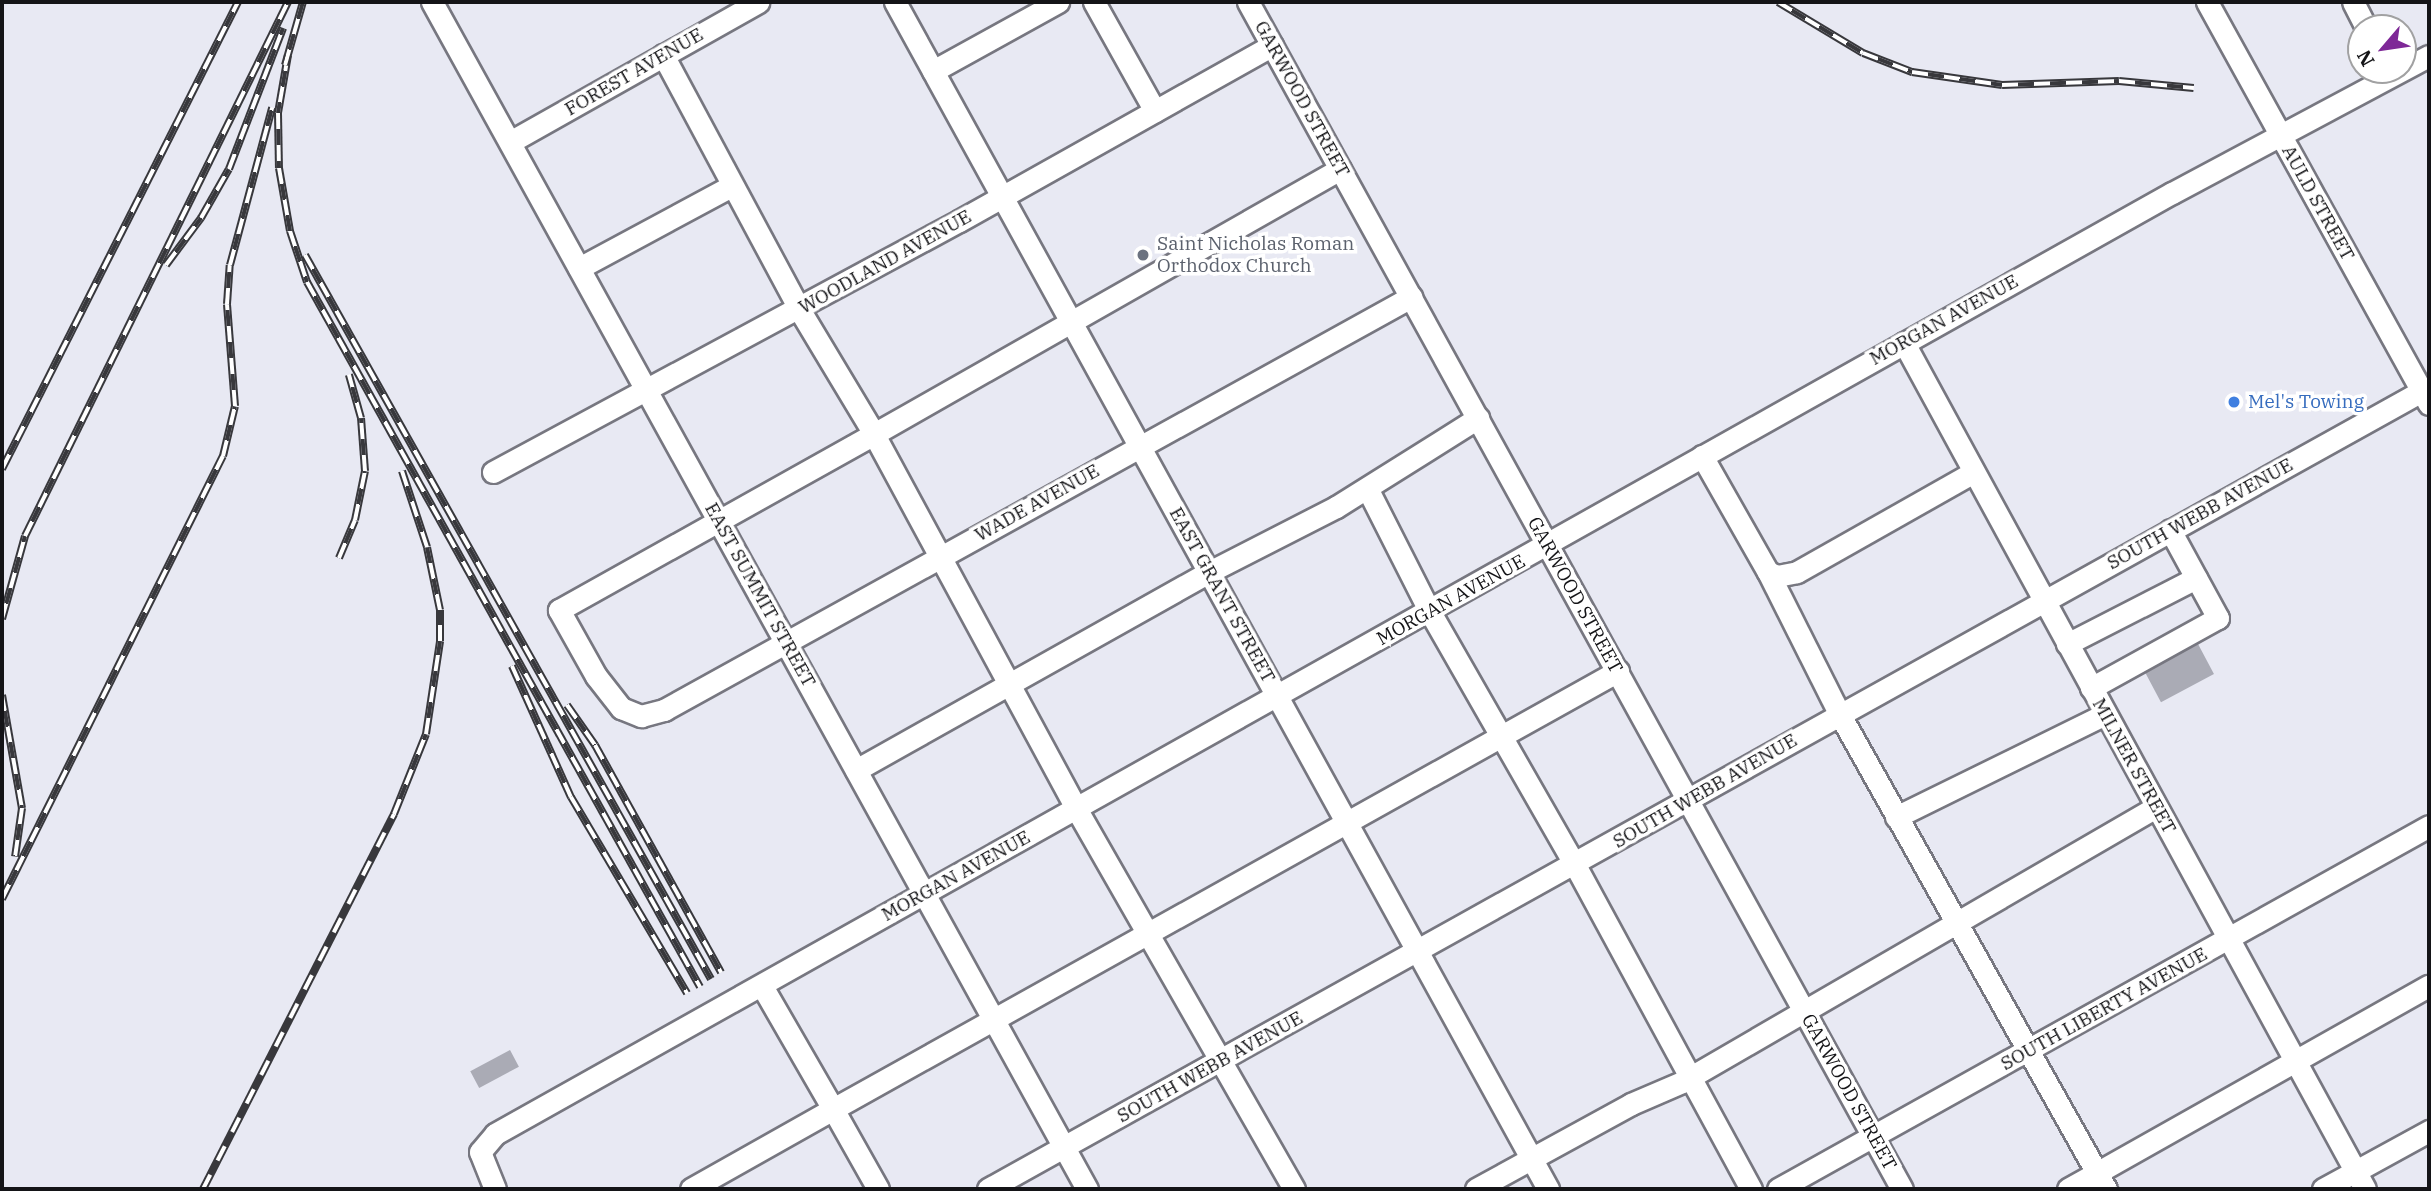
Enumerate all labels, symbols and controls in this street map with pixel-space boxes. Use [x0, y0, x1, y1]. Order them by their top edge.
north arrow [2347, 14, 2417, 84]
street label: GARWOOD STREET [1250, 17, 1354, 181]
street label: FOREST AVENUE [561, 23, 707, 121]
text: N [2351, 46, 2380, 71]
street label: AULD STREET [2277, 141, 2359, 265]
street label: WOODLAND AVENUE [795, 205, 975, 319]
place label: Saint Nicholas Roman Orthodox Church [1157, 233, 1355, 277]
marker: Saint Nicholas Roman Orthodox Church [1135, 247, 1151, 263]
street label: MORGAN AVENUE [1866, 270, 2022, 370]
place label: Mel's Towing [2248, 391, 2364, 413]
marker: Mel's Towing [2226, 394, 2242, 410]
street label: SOUTH WEBB AVENUE [2103, 453, 2297, 575]
street label: WADE AVENUE [971, 459, 1103, 547]
street label: EAST SUMMIT STREET [700, 499, 820, 691]
street label: EAST GRANT STREET [1164, 503, 1280, 687]
street label: GARWOOD STREET [1523, 513, 1627, 677]
street label: MORGAN AVENUE [1373, 550, 1529, 650]
street label: MILNER STREET [2087, 694, 2181, 838]
street label: SOUTH WEBB AVENUE [1609, 729, 1801, 853]
street label: MORGAN AVENUE [878, 826, 1034, 926]
street label: SOUTH LIBERTY AVENUE [1997, 943, 2211, 1075]
street label: SOUTH WEBB AVENUE [1113, 1006, 1307, 1128]
street label: GARWOOD STREET [1797, 1010, 1901, 1174]

